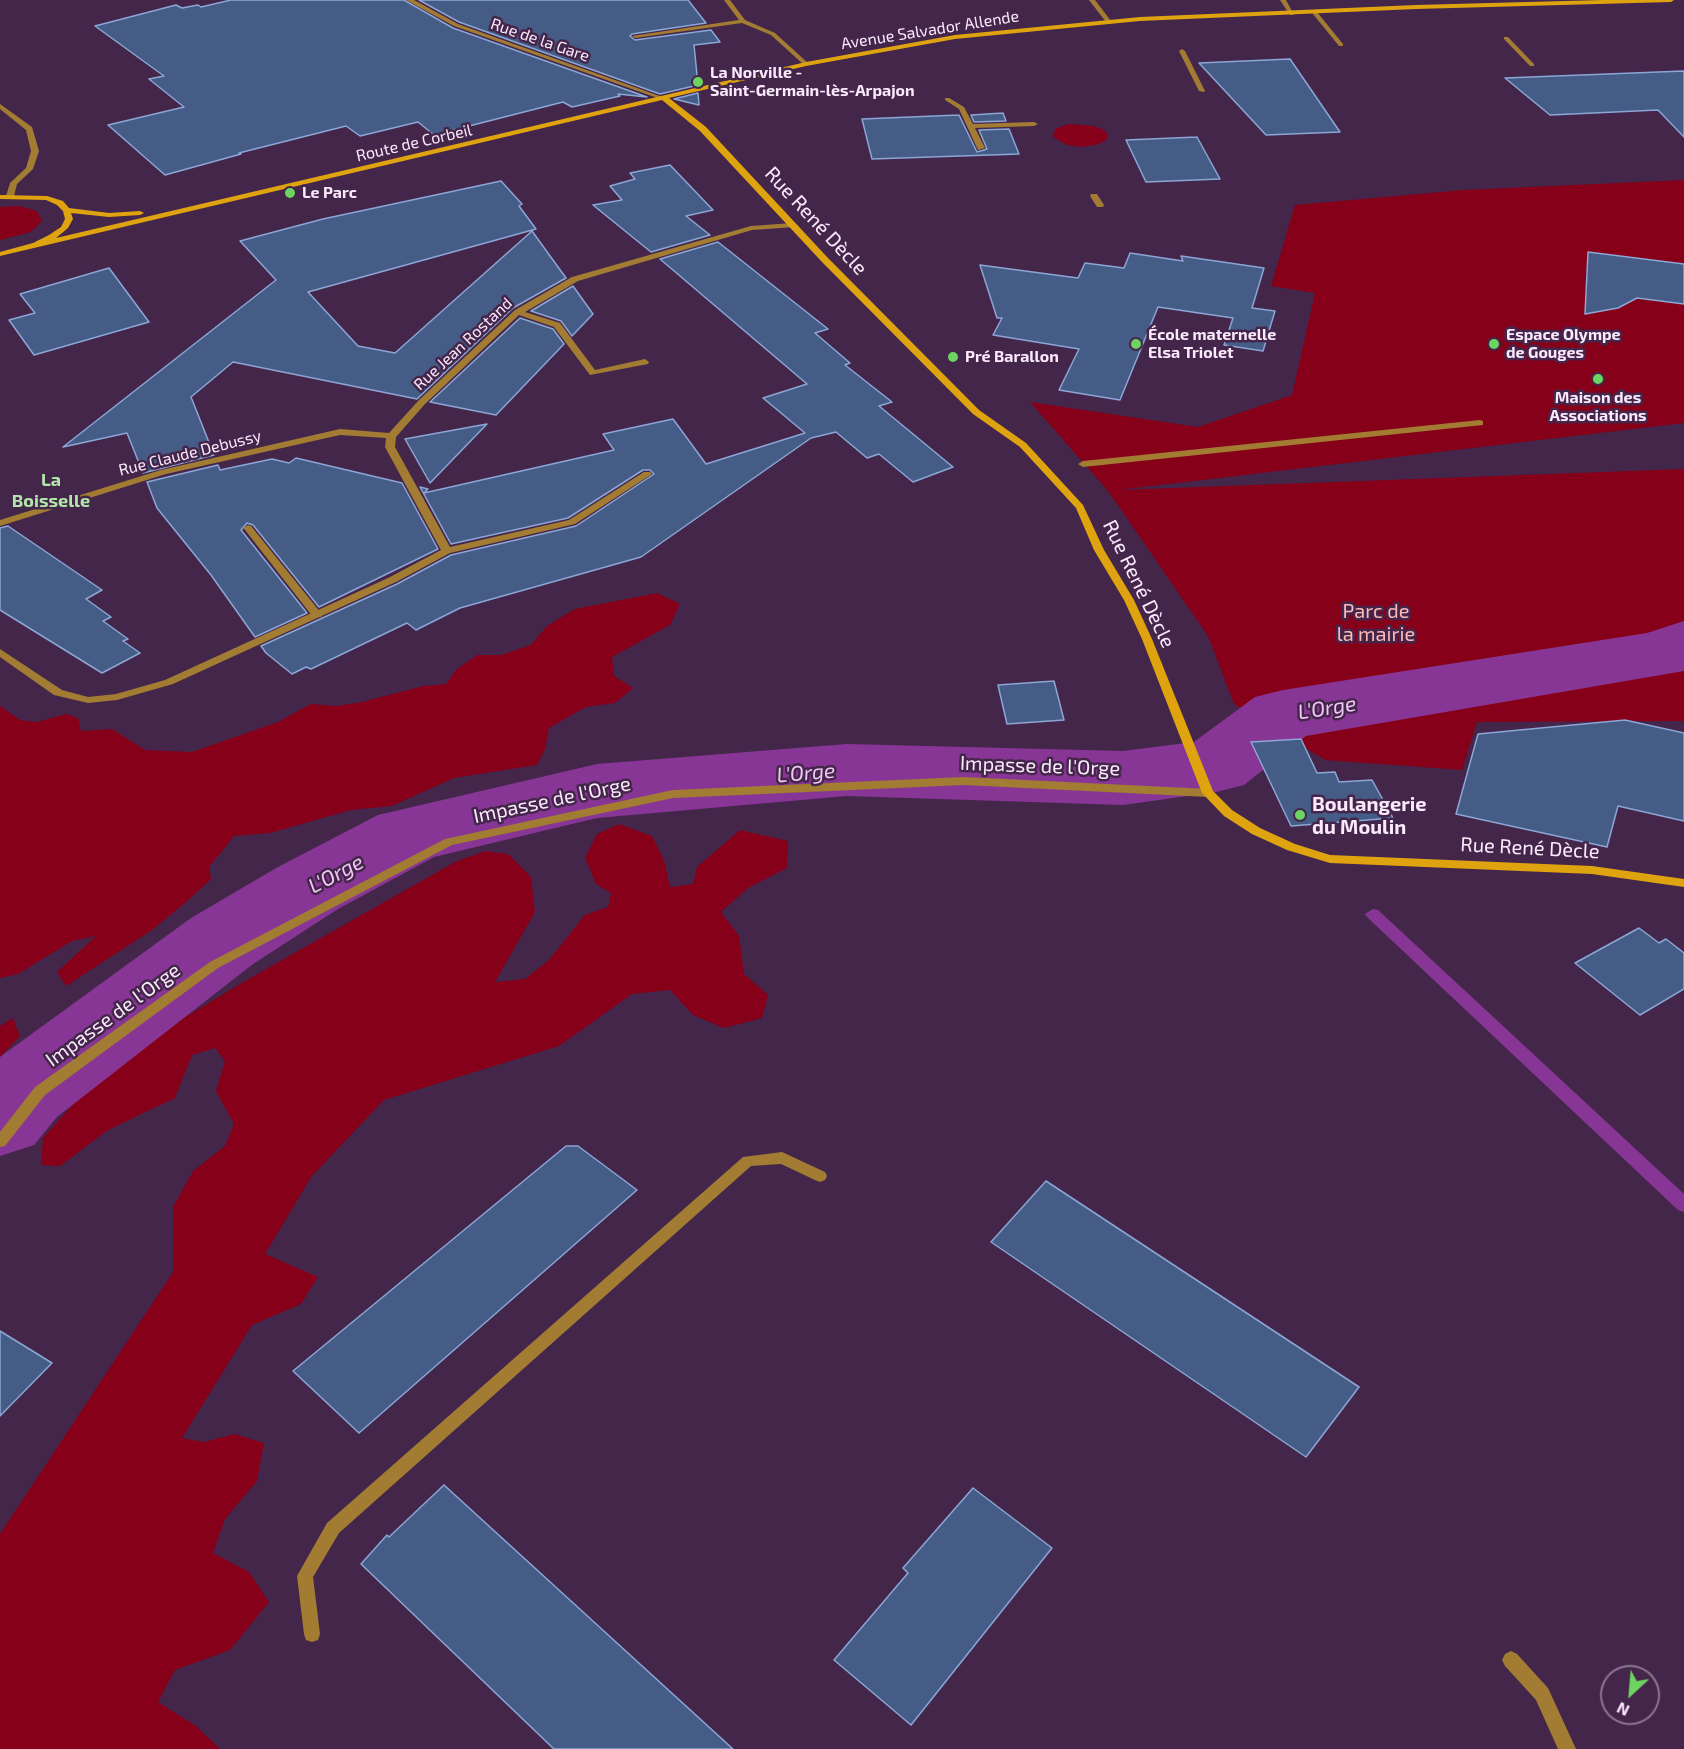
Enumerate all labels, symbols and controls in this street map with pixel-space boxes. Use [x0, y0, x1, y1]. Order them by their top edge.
street label: Avenue Salvador Allende [840, 6, 1020, 54]
street label: Rue de la Gare [488, 14, 592, 66]
place label: La Norville - Saint-Germain-lès-Arpajon [710, 63, 915, 101]
marker: La Norville - Saint-Germain-lès-Arpajon [691, 75, 705, 89]
street label: Route de Corbeil [354, 120, 474, 166]
street label: Rue René Dècle [760, 162, 872, 280]
place label: Le Parc [302, 183, 357, 203]
marker: Le Parc [283, 186, 297, 200]
street label: Rue Jean Rostand [410, 294, 516, 394]
place label: École maternelle Elsa Triolet [1148, 325, 1276, 363]
place label: Espace Olympe de Gouges [1506, 325, 1621, 363]
marker: École maternelle Elsa Triolet [1129, 337, 1143, 351]
marker: Espace Olympe de Gouges [1487, 337, 1501, 351]
place label: Pré Barallon [965, 347, 1059, 367]
marker: Pré Barallon [946, 350, 960, 364]
marker: Maison des Associations [1591, 372, 1605, 386]
place label: Maison des Associations [1549, 388, 1647, 426]
street label: Rue Claude Debussy [117, 426, 263, 480]
district label: La Boisselle [12, 469, 90, 512]
street label: Rue René Dècle [1098, 516, 1180, 652]
park label: Parc de la mairie [1337, 599, 1415, 646]
water label: L'Orge [1296, 691, 1358, 725]
street label: Impasse de l'Orge [959, 751, 1121, 781]
water label: L'Orge [776, 758, 836, 788]
street label: Impasse de l'Orge [471, 772, 633, 828]
place label: Boulangerie du Moulin [1312, 792, 1427, 839]
marker: Boulangerie du Moulin [1293, 808, 1307, 822]
street label: Rue René Dècle [1460, 832, 1600, 864]
water label: L'Orge [304, 849, 368, 899]
street label: Impasse de l'Orge [41, 958, 185, 1072]
north arrow [1600, 1665, 1660, 1725]
text: N [1613, 1699, 1632, 1721]

